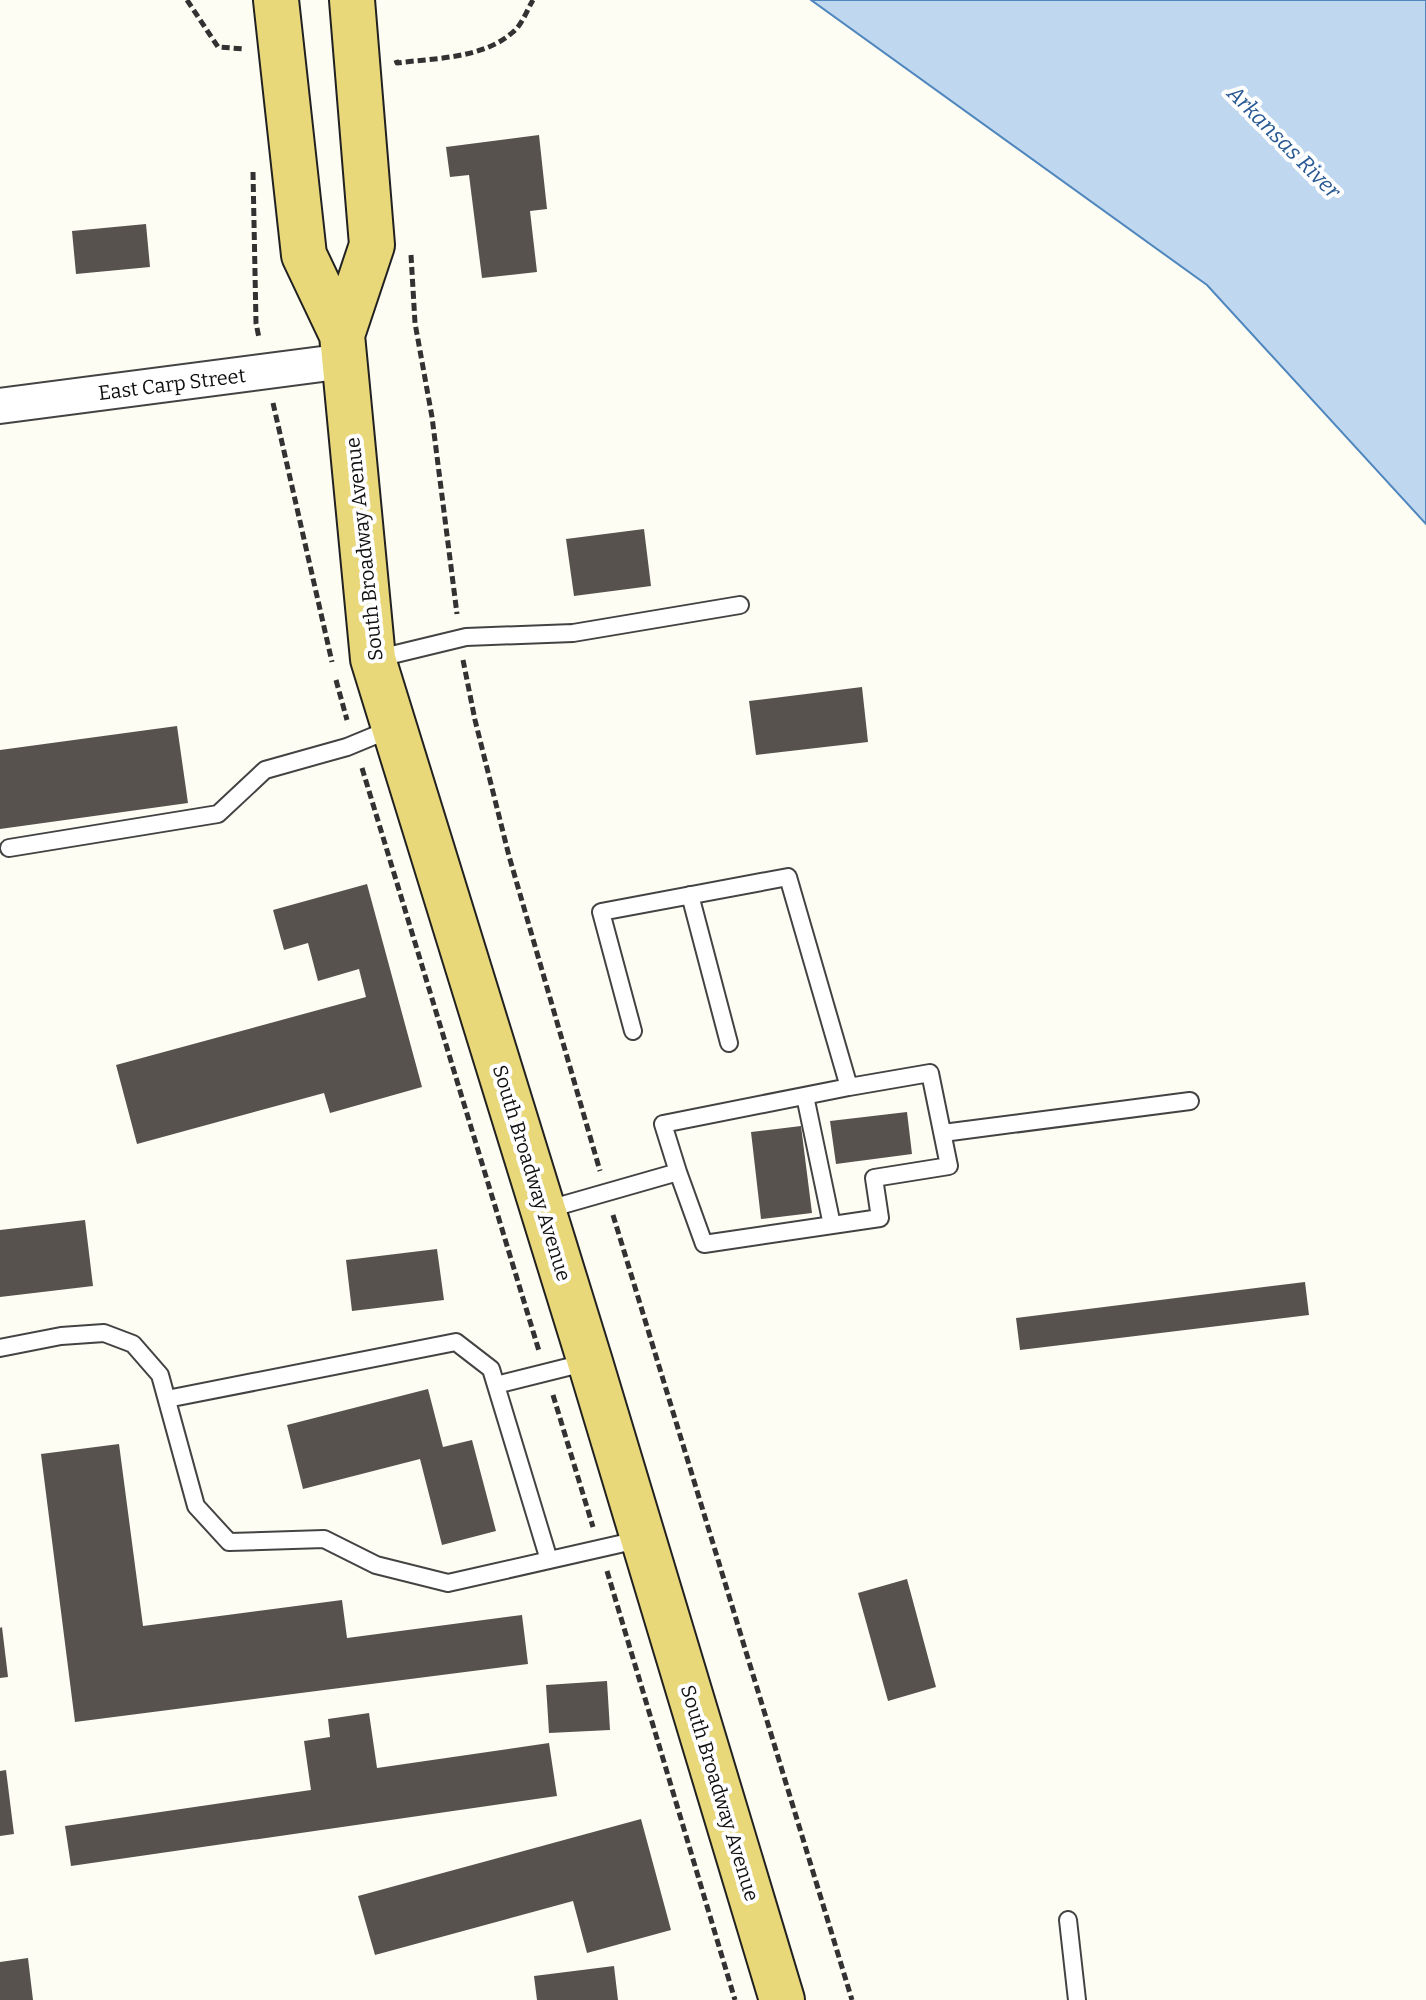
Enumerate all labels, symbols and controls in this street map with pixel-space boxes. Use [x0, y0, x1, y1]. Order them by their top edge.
water label: Arkansas River [1221, 79, 1347, 205]
street label: East Carp Street [97, 363, 247, 405]
street label: South Broadway Avenue [340, 436, 388, 662]
street label: South Broadway Avenue [488, 1062, 576, 1284]
street label: South Broadway Avenue [676, 1682, 764, 1904]

